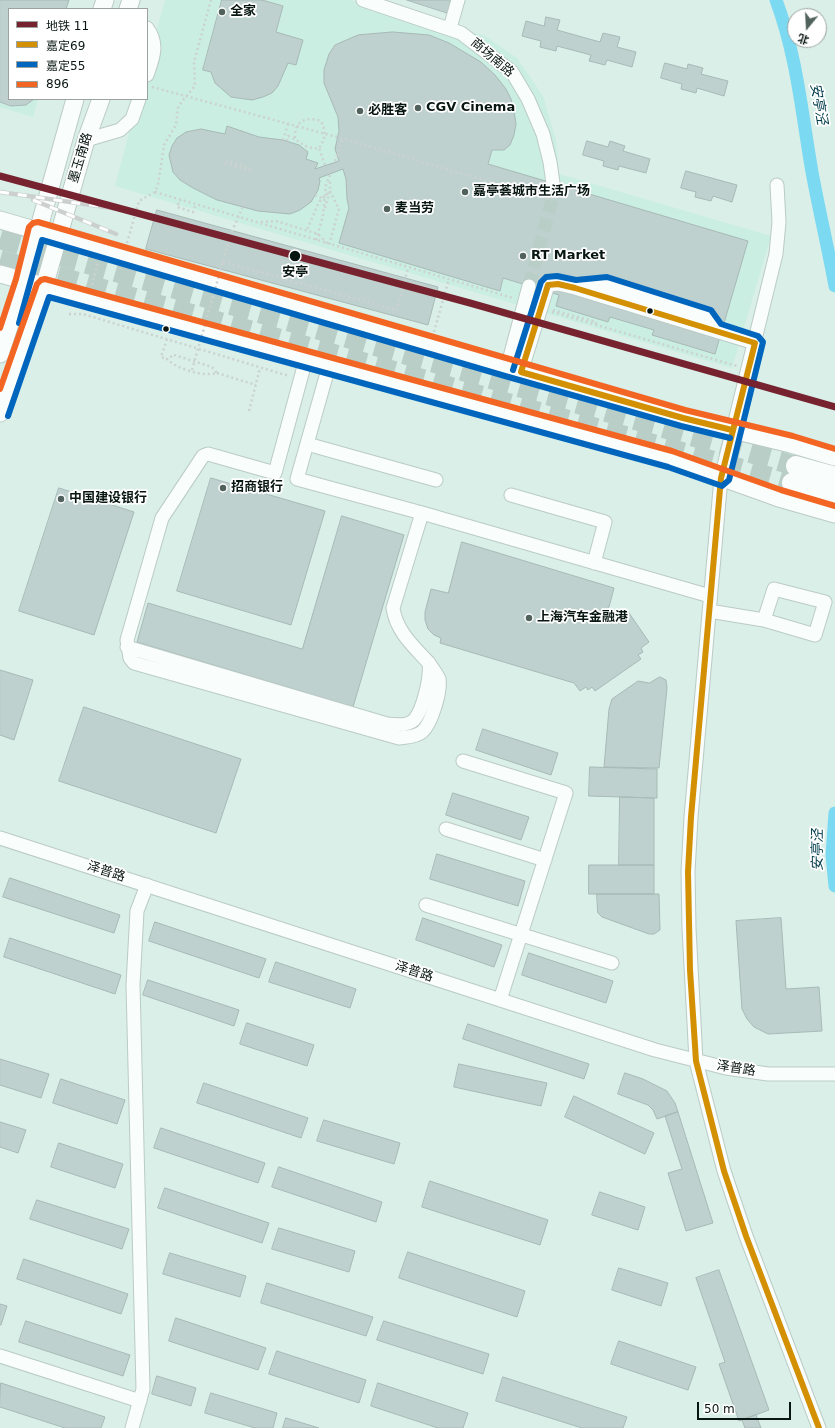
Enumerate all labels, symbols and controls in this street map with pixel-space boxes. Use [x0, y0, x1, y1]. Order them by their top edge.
place label: 全家 [230, 4, 256, 20]
marker: 全家 [217, 7, 227, 17]
legend [8, 8, 148, 100]
north arrow [787, 8, 827, 48]
text: 地铁 11 [46, 19, 89, 33]
text: 北 [796, 31, 811, 47]
street label: 商场南路 [467, 35, 517, 81]
text: 嘉定69 [46, 39, 85, 53]
text: 嘉定55 [46, 59, 85, 73]
text: 896 [46, 77, 69, 91]
water label: 安亭泾 [806, 82, 830, 126]
place label: CGV Cinema [426, 100, 515, 116]
place label: 必胜客 [368, 103, 407, 119]
marker: CGV Cinema [413, 103, 423, 113]
marker: 必胜客 [355, 106, 365, 116]
street label: 墨玉南路 [66, 131, 96, 185]
place label: 嘉亭荟城市生活广场 [473, 184, 590, 200]
marker: 嘉亭荟城市生活广场 [460, 187, 470, 197]
place label: 麦当劳 [395, 201, 434, 217]
marker: 麦当劳 [382, 204, 392, 214]
place label: RT Market [531, 248, 605, 264]
marker: 安亭 [288, 249, 302, 263]
marker: RT Market [518, 251, 528, 261]
place label: 安亭 [282, 265, 308, 281]
unlabelled marker [645, 306, 655, 316]
unlabelled marker [161, 324, 171, 334]
place label: 招商银行 [231, 480, 283, 496]
marker: 招商银行 [218, 483, 228, 493]
place label: 中国建设银行 [69, 491, 147, 507]
marker: 中国建设银行 [56, 494, 66, 504]
place label: 上海汽车金融港 [537, 610, 628, 626]
marker: 上海汽车金融港 [524, 613, 534, 623]
water label: 安亭泾 [810, 829, 826, 871]
street label: 泽普路 [85, 859, 127, 885]
street label: 泽普路 [393, 959, 435, 985]
street label: 泽普路 [716, 1058, 756, 1080]
scale bar [699, 1394, 793, 1420]
text: 50 m [704, 1402, 735, 1416]

